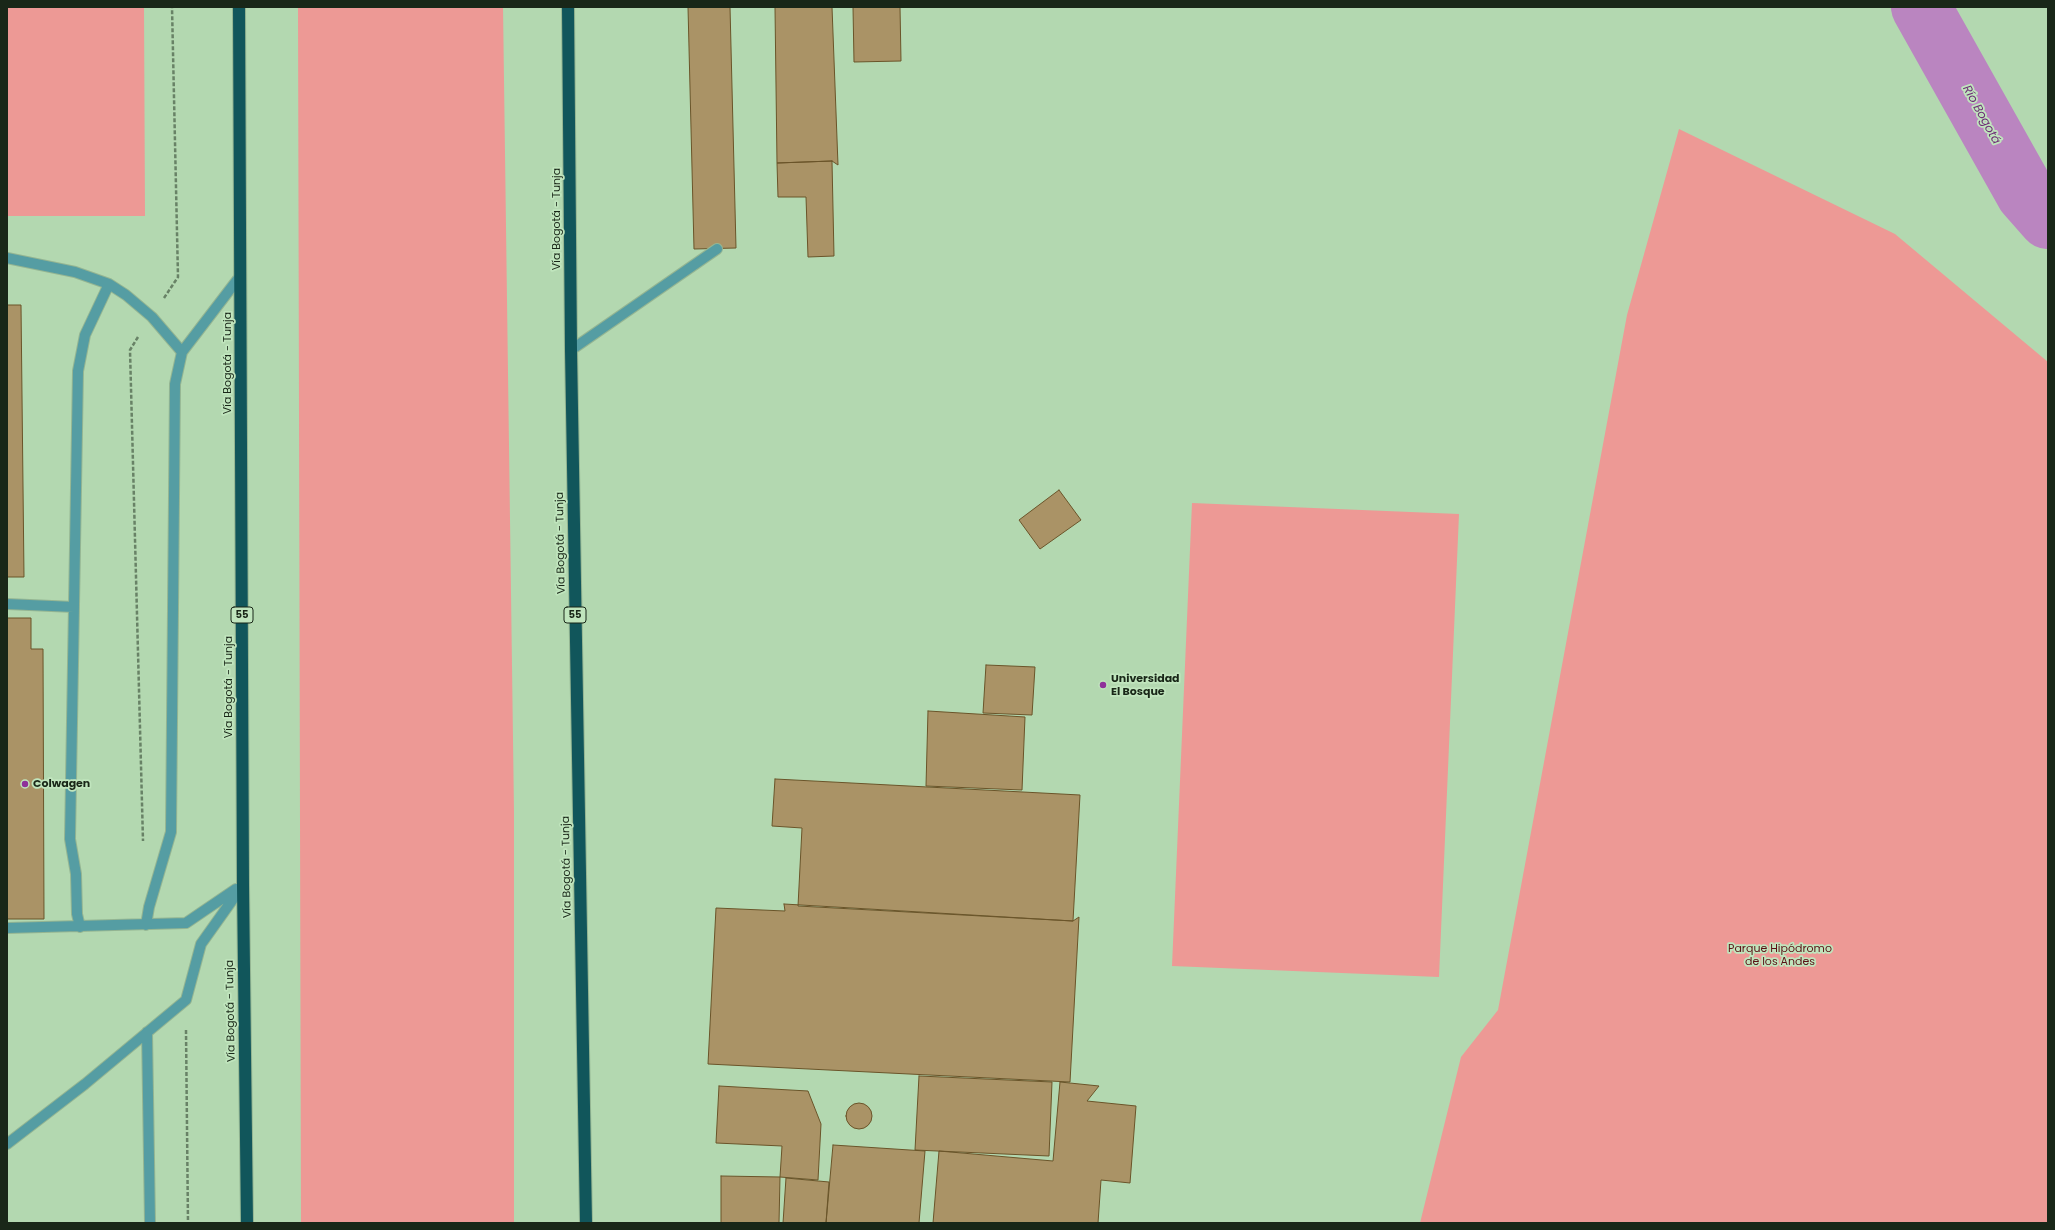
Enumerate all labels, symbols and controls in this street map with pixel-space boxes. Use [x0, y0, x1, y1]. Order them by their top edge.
water label: Río Bogotá [1959, 83, 2003, 147]
street label: Vía Bogotá - Tunja [550, 168, 564, 270]
street label: Vía Bogotá - Tunja [221, 312, 235, 414]
street label: Vía Bogotá - Tunja [554, 492, 568, 594]
road number: 55 [231, 607, 253, 623]
road number: 55 [564, 607, 586, 623]
street label: Vía Bogotá - Tunja [222, 636, 236, 738]
place label: Universidad El Bosque [1111, 672, 1180, 698]
marker: Universidad El Bosque [1098, 680, 1108, 690]
place label: Colwagen [33, 777, 90, 791]
marker: Colwagen [20, 779, 30, 789]
street label: Vía Bogotá - Tunja [560, 816, 574, 918]
park label: Parque Hipódromo de los Andes [1728, 942, 1832, 968]
street label: Vía Bogotá - Tunja [224, 960, 238, 1062]

